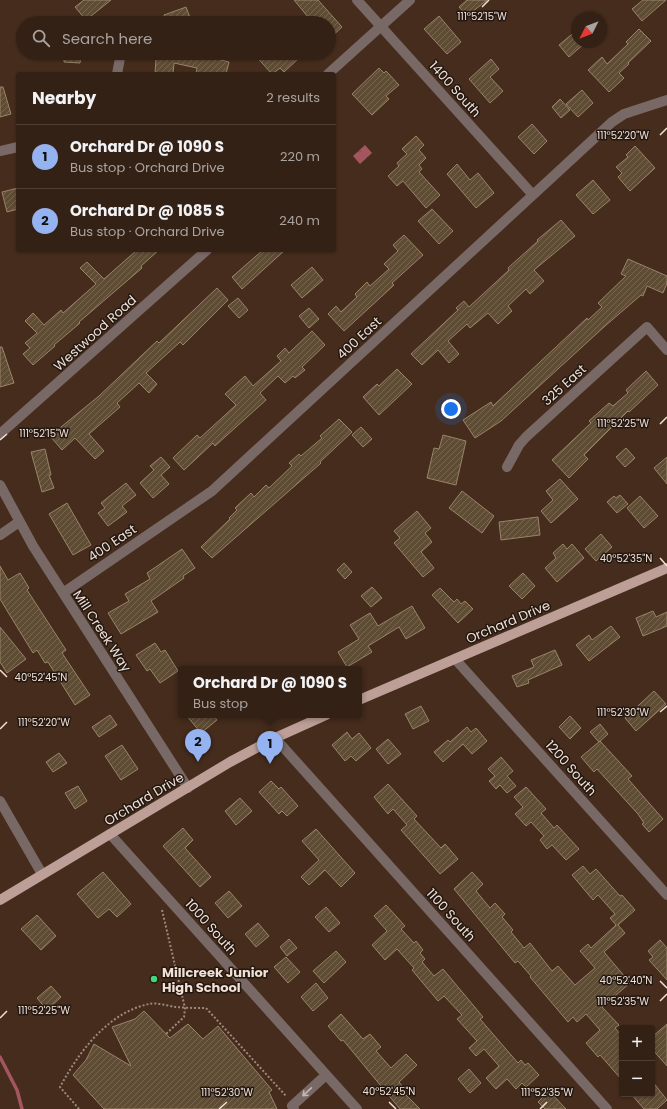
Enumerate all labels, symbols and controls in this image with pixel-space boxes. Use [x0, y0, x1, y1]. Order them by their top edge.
text: 111°52'15"W [457, 9, 507, 24]
north arrow [571, 12, 607, 48]
search box [16, 16, 336, 60]
icon: search [30, 27, 52, 49]
text: Search here [62, 28, 152, 49]
street label: 1400 South [425, 57, 485, 121]
text: Nearby [32, 86, 96, 110]
text: 2 results [266, 88, 320, 107]
text: 111°52'20"W [597, 128, 649, 143]
text: Orchard Dr @ 1090 S [70, 136, 224, 157]
text: 1 [43, 147, 47, 166]
text: 220 m [280, 147, 320, 166]
text: Bus stop · Orchard Drive [70, 158, 225, 177]
text: Orchard Dr @ 1085 S [70, 200, 225, 221]
text: 2 [41, 211, 49, 230]
text: 240 m [279, 211, 320, 230]
text: Bus stop · Orchard Drive [70, 222, 225, 241]
street label: Westwood Road [49, 291, 141, 375]
street label: 400 East [332, 312, 386, 364]
street label: 325 East [538, 360, 591, 410]
your location [441, 399, 461, 419]
text: 111°52'25"W [597, 416, 649, 431]
text: 111°52'15"W [19, 426, 69, 441]
street label: 400 East [84, 520, 140, 566]
text: 40°52'35"N [600, 551, 652, 566]
street label: Mill Creek Way [68, 586, 136, 676]
street label: Orchard Drive [463, 596, 553, 648]
popup [178, 666, 362, 718]
text: 40°52'45"N [15, 670, 67, 685]
text: Orchard Dr @ 1090 S [193, 672, 347, 693]
text: Bus stop [193, 694, 248, 713]
text: 111°52'30"W [597, 705, 649, 720]
text: 111°52'20"W [18, 715, 70, 730]
pin: 2 [185, 729, 211, 762]
pin: 1 [257, 731, 283, 764]
street label: 1200 South [541, 736, 601, 800]
street label: Orchard Drive [101, 768, 187, 830]
street label: 1100 South [422, 884, 480, 946]
street label: 1000 South [181, 895, 241, 959]
place label: Millcreek Junior High School [162, 963, 269, 997]
text: 40°52'40"N [600, 973, 652, 988]
marker: Millcreek Junior High School [149, 974, 159, 984]
text: 111°52'35"W [597, 994, 649, 1009]
text: 111°52'25"W [18, 1003, 70, 1018]
map controls [619, 1025, 655, 1097]
button: + [619, 1025, 655, 1061]
button: − [619, 1061, 655, 1097]
text: 40°52'45"N [363, 1084, 415, 1099]
text: 111°52'30"W [201, 1085, 253, 1100]
text: 111°52'35"W [521, 1085, 573, 1100]
one-way arrow [302, 1087, 313, 1096]

